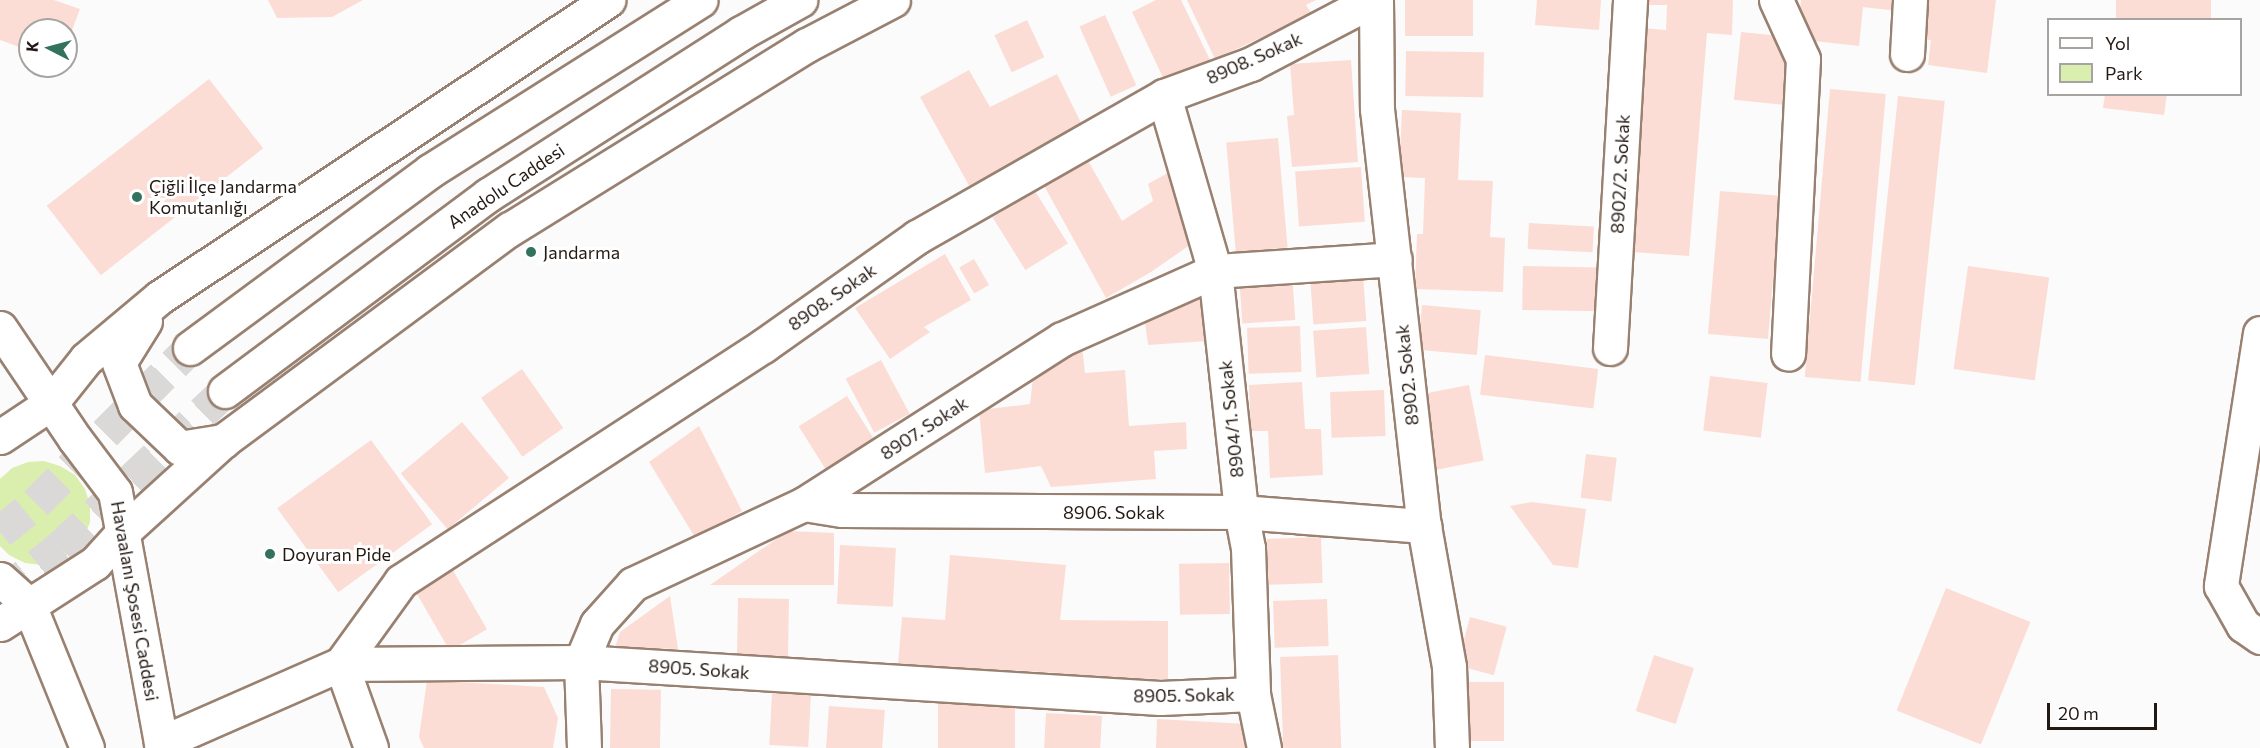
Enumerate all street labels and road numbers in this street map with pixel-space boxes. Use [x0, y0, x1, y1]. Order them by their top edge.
street label: 8908. Sokak [1203, 27, 1305, 89]
street label: 8902/2. Sokak [1606, 114, 1634, 234]
street label: Anadolu Caddesi [443, 139, 569, 233]
street label: 8908. Sokak [784, 259, 880, 335]
street label: 8902. Sokak [1391, 323, 1423, 427]
street label: 8904/1. Sokak [1214, 359, 1248, 479]
street label: 8907. Sokak [876, 392, 972, 464]
street label: Havaalanı Şosesi Caddesi [107, 499, 163, 703]
street label: 8906. Sokak [1063, 501, 1165, 523]
street label: 8905. Sokak [648, 655, 750, 683]
street label: 8905. Sokak [1133, 683, 1235, 707]

